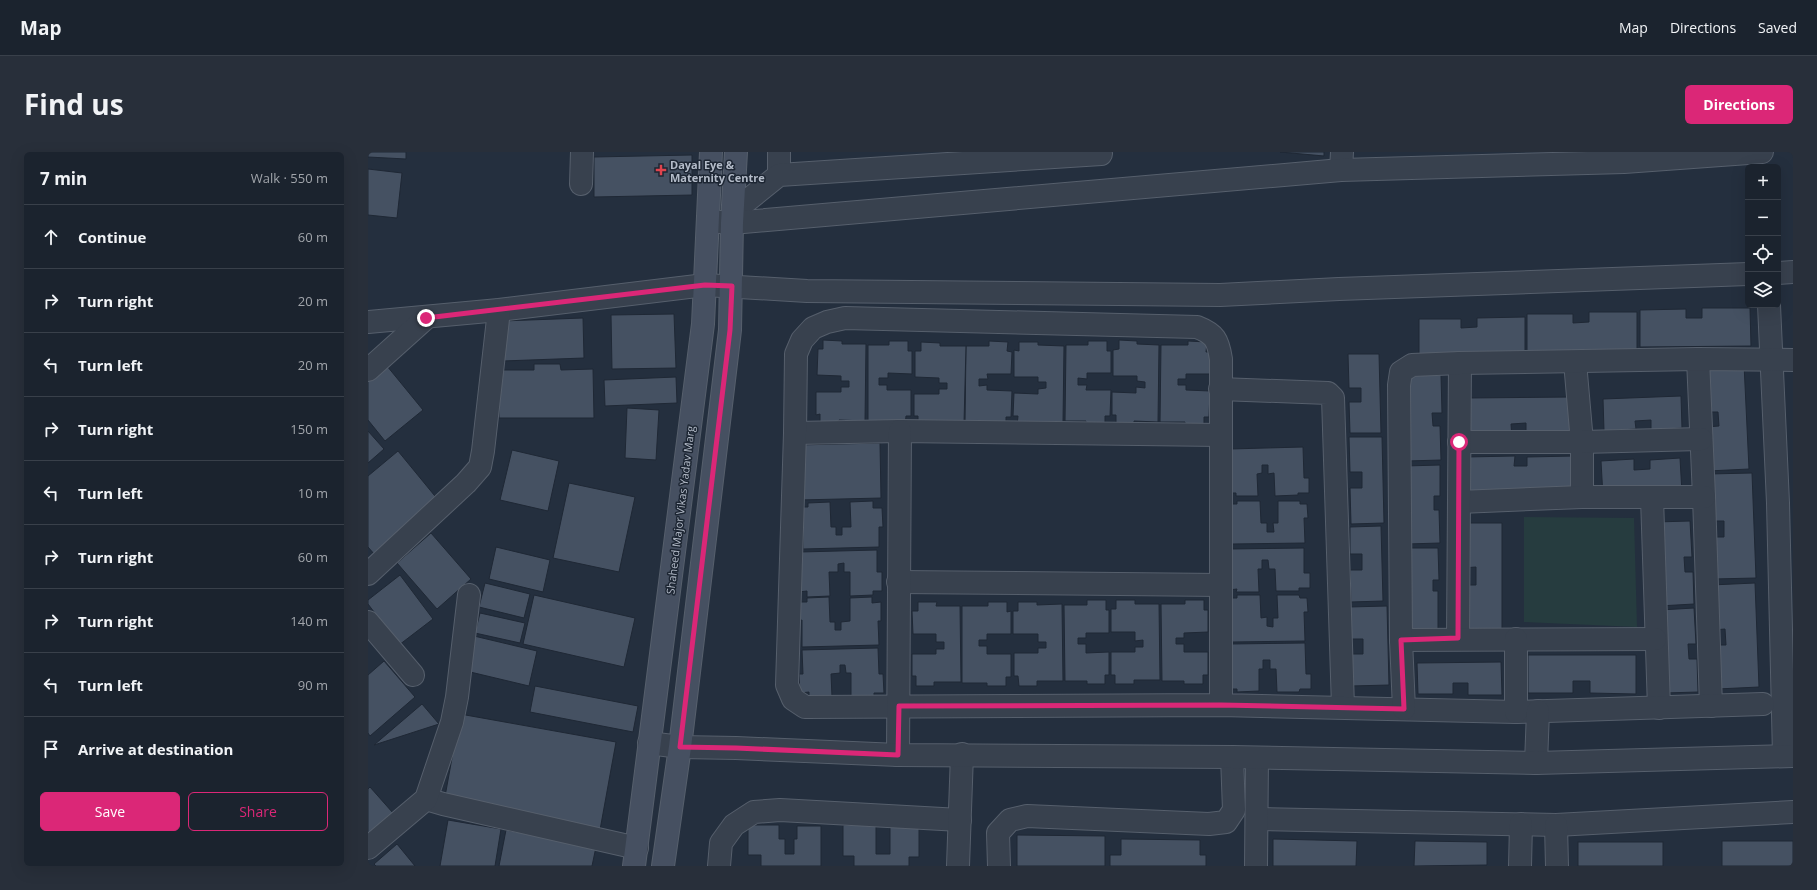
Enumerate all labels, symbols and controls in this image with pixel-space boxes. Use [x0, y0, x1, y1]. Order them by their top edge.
text: Map [20, 15, 61, 41]
text: Map [1619, 18, 1648, 37]
text: Directions [1670, 18, 1736, 37]
text: Saved [1758, 18, 1797, 37]
text: Find us [24, 85, 124, 123]
button: Directions [1685, 85, 1793, 124]
place label: Dayal Eye & Maternity Centre [670, 157, 765, 185]
marker: Dayal Eye & Maternity Centre [655, 164, 667, 176]
map controls [1745, 164, 1781, 308]
button: + [1745, 164, 1781, 200]
text: 7 min [40, 167, 87, 190]
text: Walk · 550 m [251, 169, 328, 187]
button: − [1745, 200, 1781, 236]
icon: ahead [40, 226, 62, 248]
text: Continue [78, 227, 146, 247]
text: 60 m [298, 228, 328, 246]
button: locate [1745, 236, 1781, 272]
button: layers [1745, 272, 1781, 308]
icon: right [40, 290, 62, 312]
text: Turn right [78, 291, 153, 311]
text: 20 m [298, 292, 328, 310]
route end [417, 309, 435, 327]
icon: left [40, 354, 62, 376]
text: Turn left [78, 355, 143, 375]
text: 20 m [298, 356, 328, 374]
icon: right [40, 418, 62, 440]
text: Turn right [78, 419, 153, 439]
text: 150 m [290, 420, 328, 438]
street label: Shaheed Major Vikas Yadav Marg [662, 425, 698, 595]
route start [1450, 433, 1468, 451]
icon: left [40, 482, 62, 504]
text: Turn left [78, 483, 143, 503]
text: 10 m [298, 484, 328, 502]
icon: right [40, 546, 62, 568]
text: Turn right [78, 547, 153, 567]
text: 60 m [298, 548, 328, 566]
icon: right [40, 610, 62, 632]
text: Turn right [78, 611, 153, 631]
text: 140 m [290, 612, 328, 630]
icon: left [40, 674, 62, 696]
text: Turn left [78, 675, 143, 695]
text: 90 m [298, 676, 328, 694]
icon: arrive [40, 738, 62, 760]
text: Arrive at destination [78, 739, 233, 759]
button: Save [40, 792, 180, 831]
button: Share [188, 792, 328, 831]

